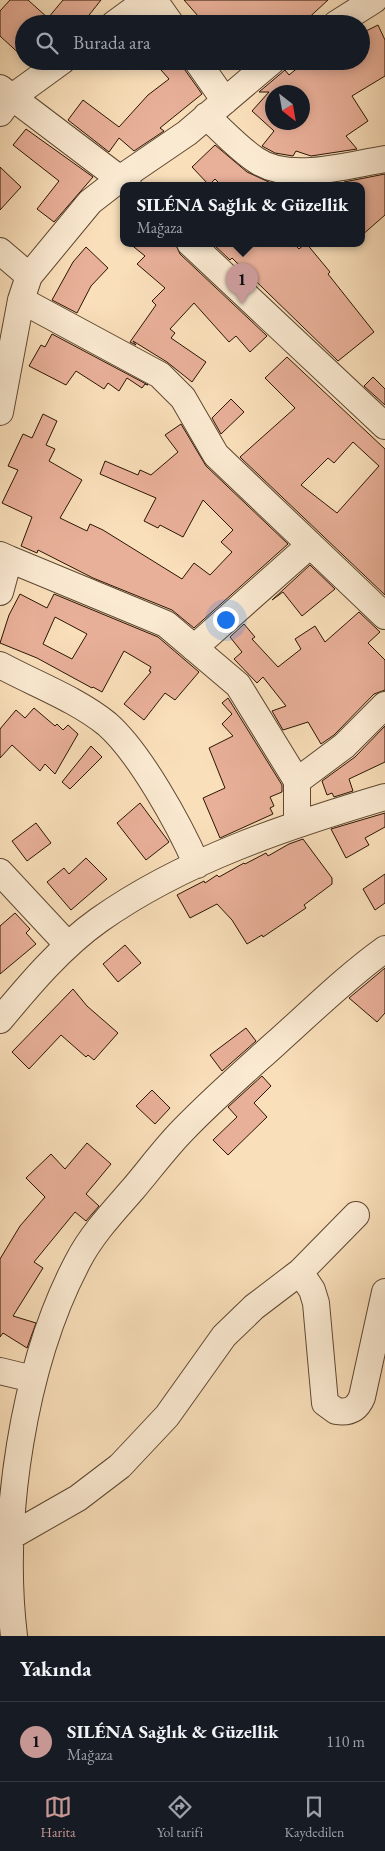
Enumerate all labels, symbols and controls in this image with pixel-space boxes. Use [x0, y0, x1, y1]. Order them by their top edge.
search box [15, 15, 370, 70]
icon: search [33, 29, 61, 57]
text: Burada ara [73, 30, 151, 55]
north arrow [265, 85, 310, 130]
popup [120, 182, 365, 247]
text: SILÉNA Sağlık & Güzellik [137, 192, 348, 217]
text: Mağaza [137, 217, 183, 238]
pin: 1 [226, 263, 258, 304]
your location [213, 607, 239, 633]
text: Yakında [20, 1655, 91, 1682]
text: SILÉNA Sağlık & Güzellik [67, 1719, 279, 1744]
text: 1 [32, 1731, 40, 1752]
text: 110 m [326, 1731, 365, 1752]
text: Mağaza [67, 1744, 113, 1765]
tab: Harita [41, 1793, 76, 1841]
tab: Yol tarifi [157, 1793, 203, 1841]
tab: Kaydedilen [284, 1793, 344, 1841]

